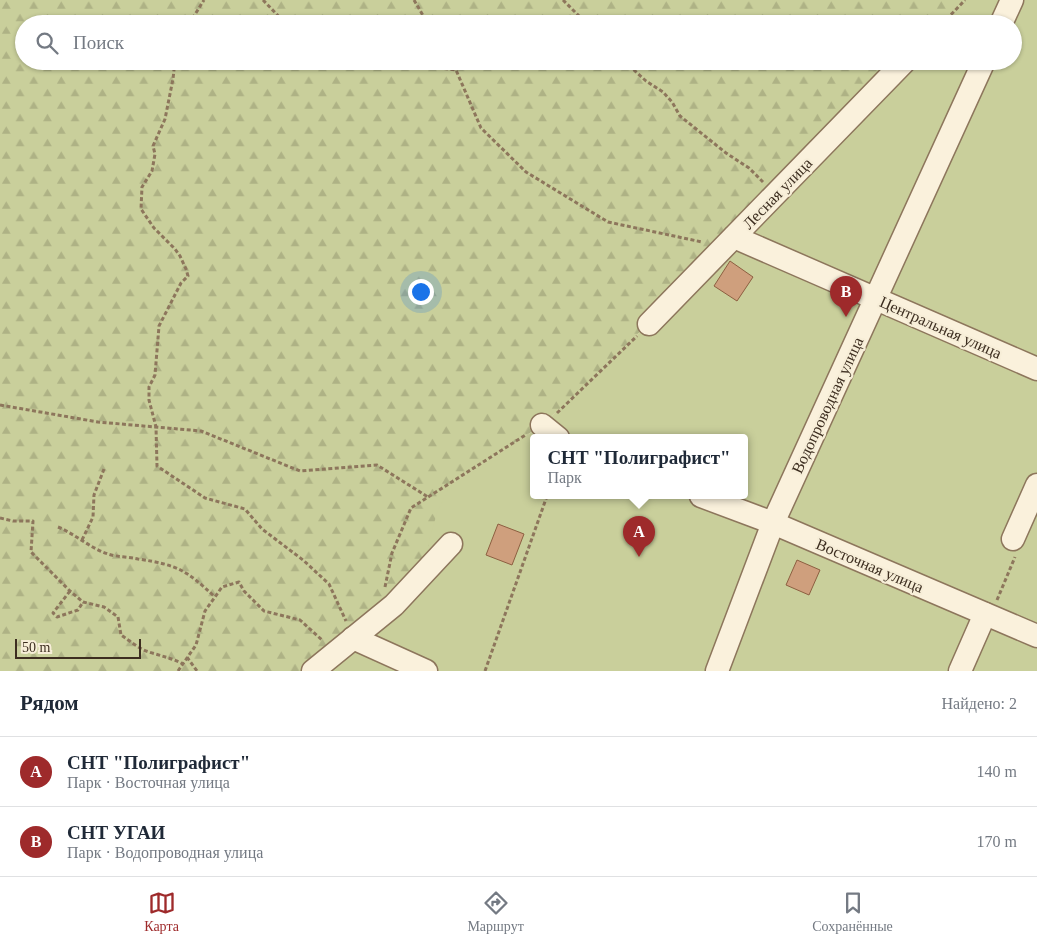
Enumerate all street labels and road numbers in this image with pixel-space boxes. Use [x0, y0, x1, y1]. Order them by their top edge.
street label: Лесная улица [739, 154, 816, 233]
street label: Центральная улица [877, 293, 1004, 363]
street label: Водопроводная улица [788, 334, 867, 477]
street label: Восточная улица [813, 535, 926, 597]

